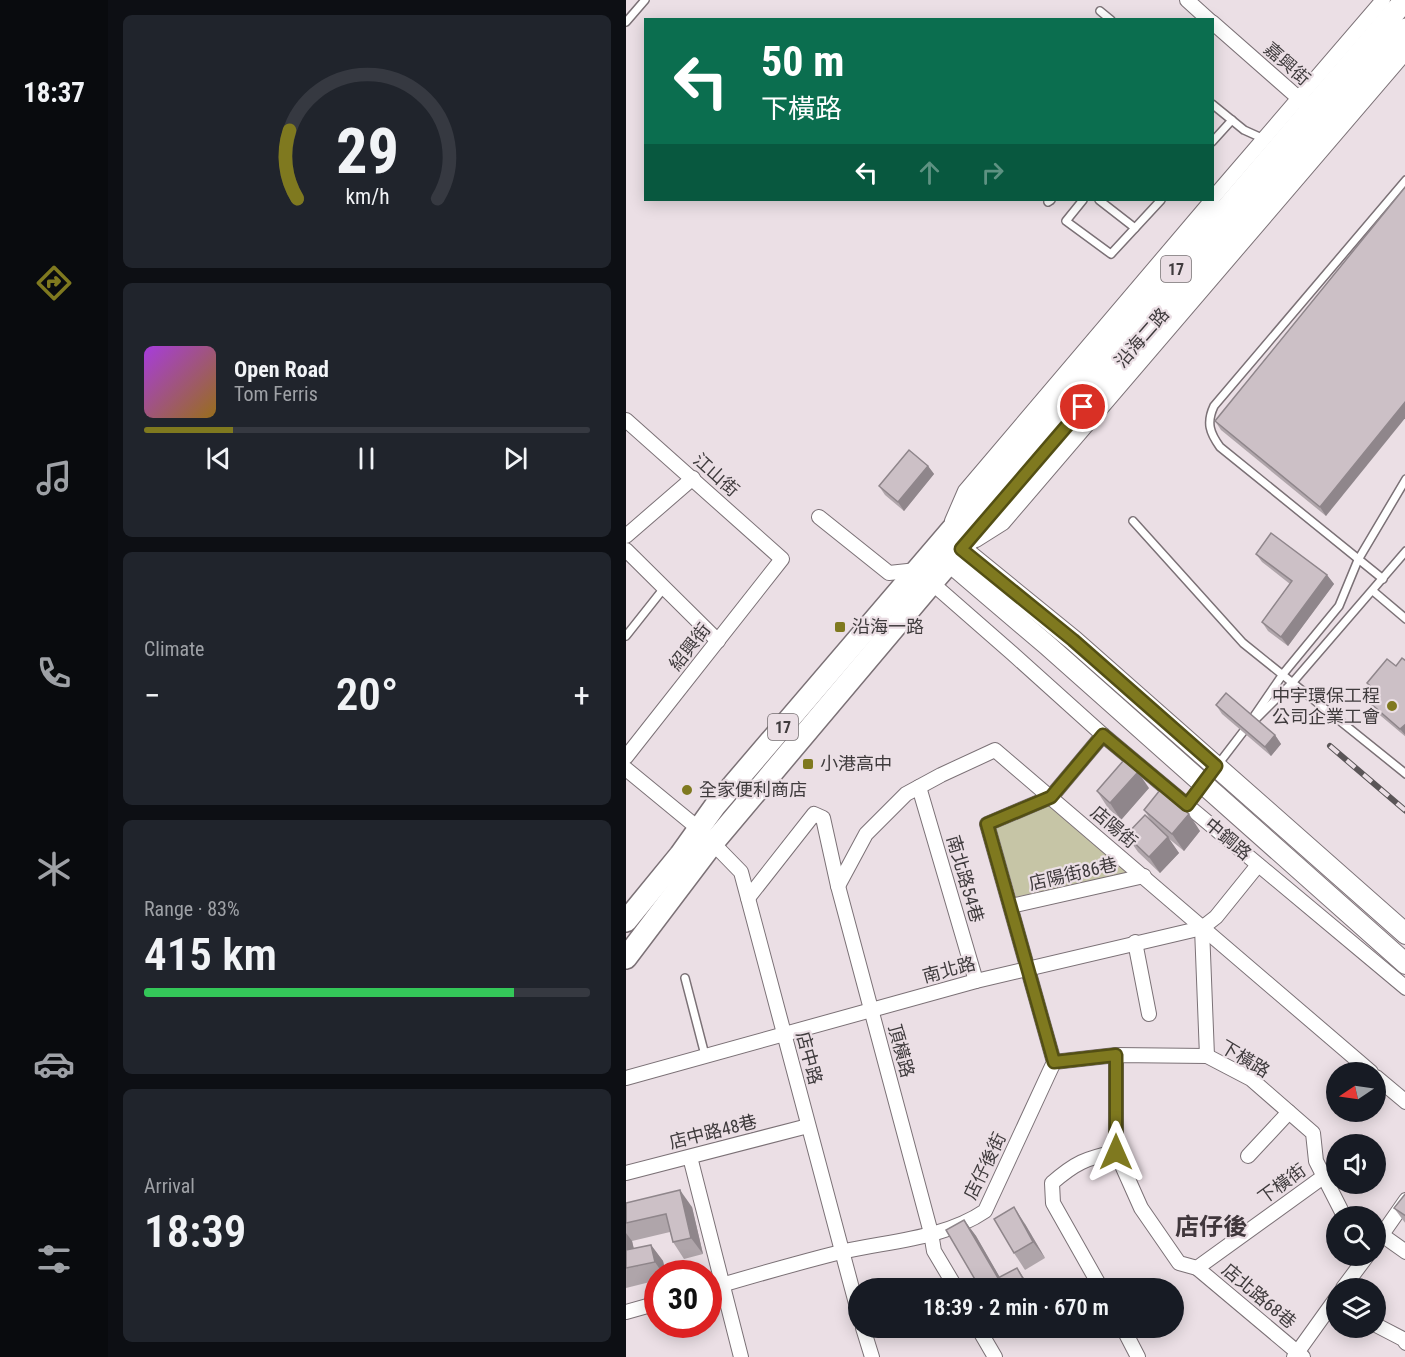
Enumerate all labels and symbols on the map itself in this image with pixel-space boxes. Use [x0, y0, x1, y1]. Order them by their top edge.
street label: 嘉興街 [1260, 38, 1315, 89]
road number: 17 [1161, 256, 1191, 282]
street label: 沿海二路 [1110, 304, 1173, 372]
pin [1057, 381, 1108, 432]
street label: 江山街 [689, 449, 743, 500]
place label: 沿海一路 [852, 616, 924, 637]
street label: 紹興街 [665, 619, 715, 674]
marker: 沿海一路 [833, 620, 847, 634]
place label: 中宇環保工程 公司企業工會 [1272, 685, 1380, 727]
marker: 中宇環保工程 公司企業工會 [1385, 699, 1399, 713]
road number: 17 [768, 714, 798, 740]
place label: 小港高中 [820, 753, 892, 774]
marker: 小港高中 [801, 757, 815, 771]
place label: 全家便利商店 [699, 779, 807, 800]
marker: 全家便利商店 [680, 783, 694, 797]
street label: 店陽街 [1087, 801, 1142, 852]
street label: 中鋼路 [1201, 813, 1256, 864]
street label: 南北路54巷 [943, 833, 988, 925]
street label: 店陽街86巷 [1027, 853, 1119, 894]
street label: 南北路 [920, 952, 978, 987]
street label: 頂橫路 [884, 1022, 919, 1080]
street label: 店中路 [792, 1029, 827, 1087]
street label: 下橫路 [1217, 1036, 1274, 1081]
north arrow [1326, 1062, 1386, 1122]
street label: 店中路48巷 [667, 1110, 759, 1153]
position arrow [1084, 1120, 1148, 1184]
street label: 店仔後街 [959, 1129, 1010, 1203]
street label: 下橫街 [1254, 1159, 1310, 1208]
district label: 店仔後 [1175, 1213, 1247, 1241]
street label: 店北路68巷 [1218, 1259, 1300, 1333]
speed limit sign: 30 [644, 1260, 722, 1338]

